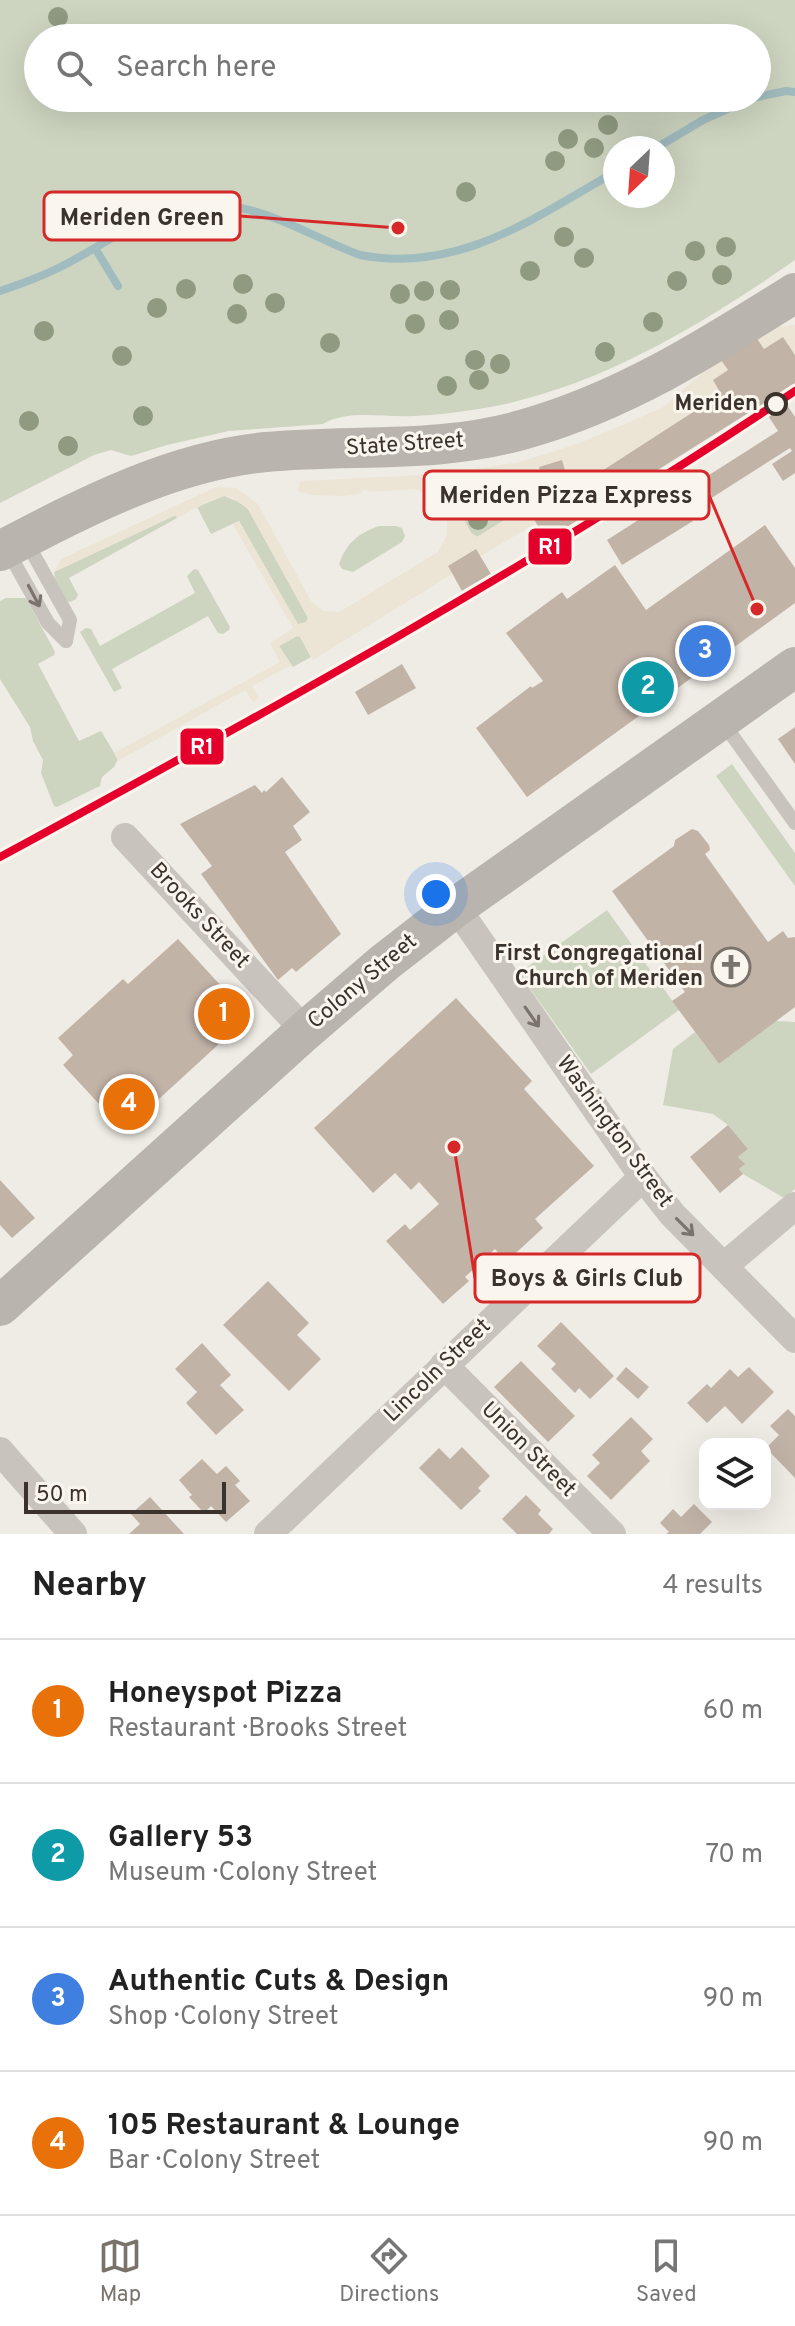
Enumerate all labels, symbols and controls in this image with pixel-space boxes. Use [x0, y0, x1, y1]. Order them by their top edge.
search box [24, 24, 771, 112]
icon: search [52, 46, 96, 90]
text: Search here [116, 50, 276, 87]
north arrow [603, 136, 675, 208]
callout: Meriden Green [44, 192, 240, 240]
text: Meriden Green [60, 204, 224, 234]
place label: Meriden [675, 391, 758, 418]
marker: Meriden [765, 393, 787, 415]
street label: State Street [345, 427, 465, 463]
callout: Meriden Pizza Express [424, 471, 709, 519]
text: Meriden Pizza Express [439, 482, 693, 512]
line badge: R1 [527, 527, 573, 566]
text: R1 [538, 535, 562, 562]
one-way arrow [27, 584, 43, 607]
pin: 3 [679, 621, 731, 681]
pin: 2 [622, 657, 674, 717]
line badge: R1 [179, 727, 225, 766]
text: R1 [190, 735, 214, 762]
street label: Brooks Street [143, 858, 255, 974]
your location [416, 874, 456, 914]
street label: Colony Street [303, 929, 423, 1035]
place label: First Congregational Church of Meriden [494, 941, 703, 993]
church icon: First Congregational Church of Meriden [710, 946, 752, 988]
pin: 1 [198, 984, 250, 1044]
one-way arrow [524, 1005, 541, 1027]
street label: Washington Street [550, 1051, 678, 1213]
pin: 4 [103, 1074, 155, 1134]
one-way arrow [675, 1217, 694, 1236]
callout: Boys & Girls Club [475, 1254, 700, 1302]
text: Boys & Girls Club [491, 1265, 683, 1295]
street label: Lincoln Street [379, 1313, 497, 1429]
street label: Union Street [475, 1397, 581, 1503]
map controls [699, 1438, 771, 1510]
button: layers [699, 1438, 771, 1510]
scale bar [24, 1478, 226, 1514]
text: 50 m [36, 1482, 88, 1509]
text: Nearby [32, 1565, 147, 1608]
text: 4 results [662, 1570, 763, 1603]
text: Honeyspot Pizza [108, 1676, 342, 1713]
text: 1 [53, 1695, 63, 1728]
text: 60 m [703, 1695, 763, 1728]
text: Restaurant · Brooks Street [108, 1713, 407, 1746]
text: Gallery 53 [108, 1820, 253, 1857]
text: 2 [50, 1839, 66, 1872]
text: 70 m [705, 1839, 763, 1872]
text: Museum · Colony Street [108, 1857, 377, 1890]
text: Authentic Cuts & Design [108, 1964, 449, 2001]
text: 3 [50, 1983, 66, 2016]
text: 90 m [703, 1983, 763, 2016]
text: Shop · Colony Street [108, 2001, 339, 2034]
text: 105 Restaurant & Lounge [108, 2108, 460, 2145]
text: 4 [50, 2127, 66, 2160]
text: 90 m [703, 2127, 763, 2160]
text: Bar · Colony Street [108, 2145, 320, 2178]
tab: Map [98, 2234, 142, 2309]
tab: Directions [339, 2234, 439, 2309]
tab: Saved [636, 2234, 697, 2309]

